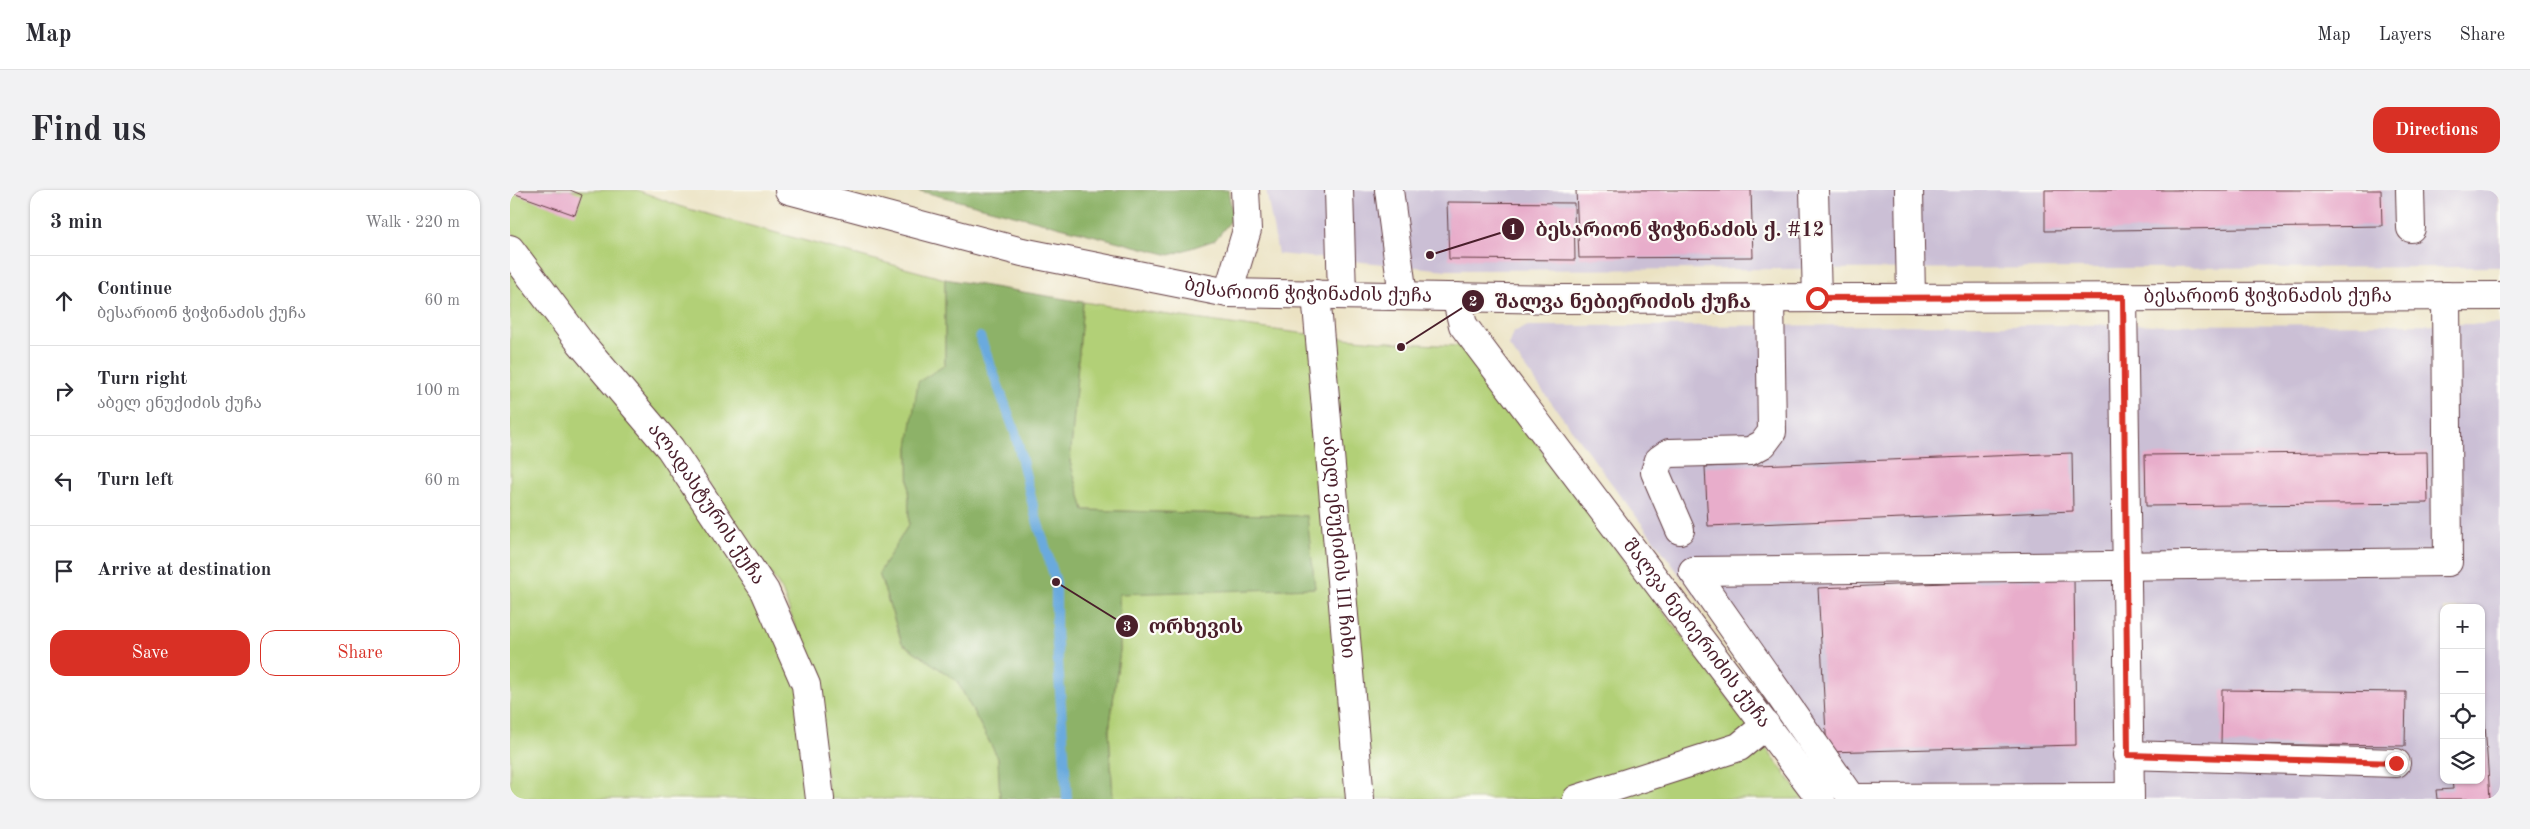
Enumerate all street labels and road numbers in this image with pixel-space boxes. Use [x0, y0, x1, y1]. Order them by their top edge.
street label: ბესარიონ ჭიჭინაძის ქუჩა [1183, 274, 1432, 306]
street label: ბესარიონ ჭიჭინაძის ქუჩა [2144, 285, 2392, 307]
street label: ალადასტურის ქუჩა [644, 420, 768, 588]
street label: აბელ ენუქიძის III ჩიხი [1319, 435, 1357, 659]
street label: შალვა ნებიერიძის ქუჩა [1619, 536, 1773, 732]

